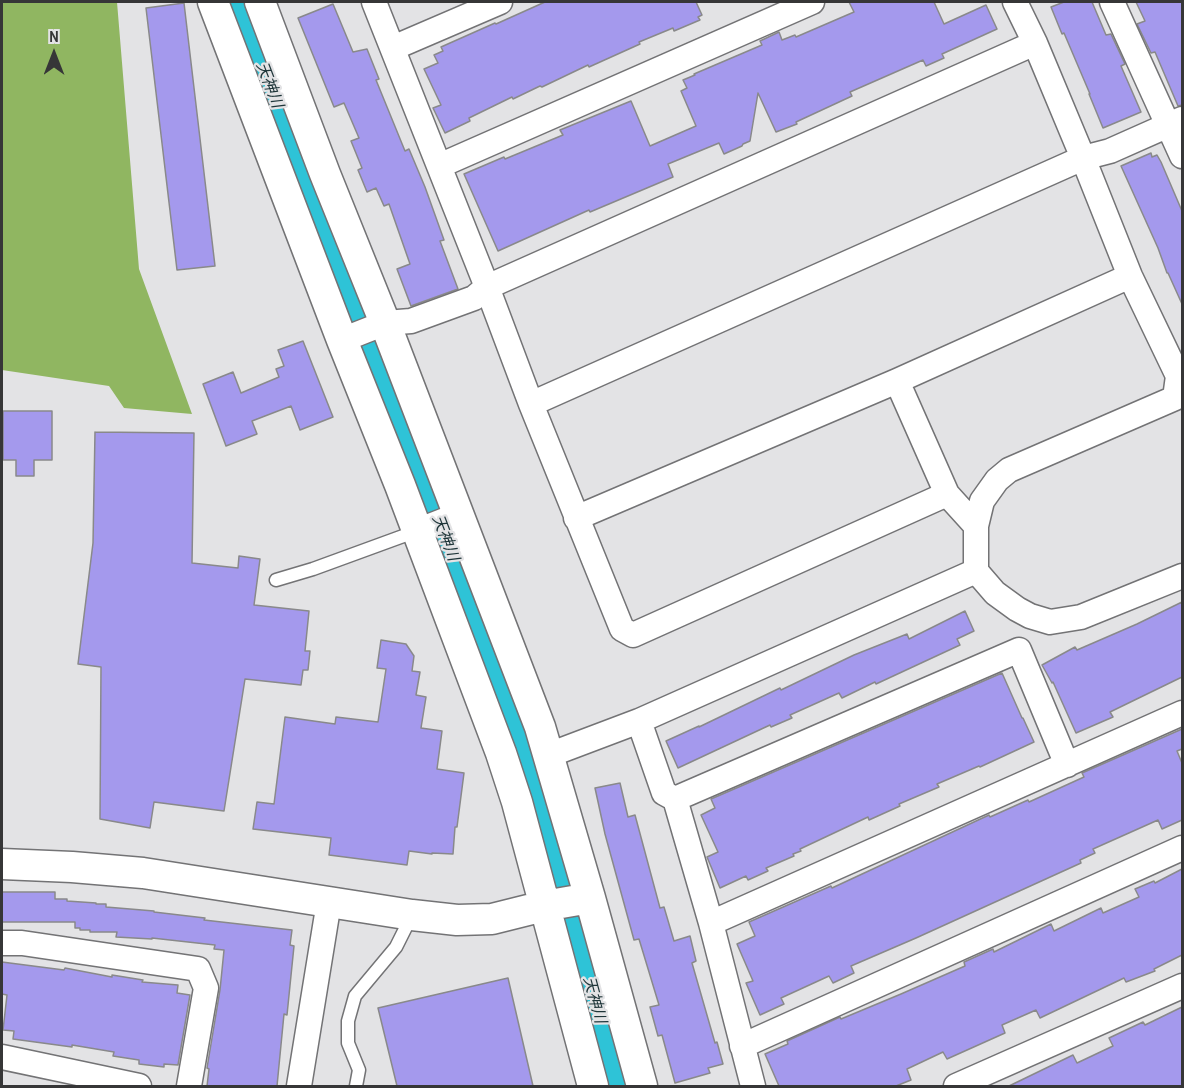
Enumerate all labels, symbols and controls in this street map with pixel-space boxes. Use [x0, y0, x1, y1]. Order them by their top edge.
north arrow [24, 24, 84, 84]
text: N [49, 25, 59, 47]
water label: 天神川 [251, 59, 287, 111]
water label: 天神川 [427, 512, 463, 564]
water label: 天神川 [579, 974, 609, 1026]

